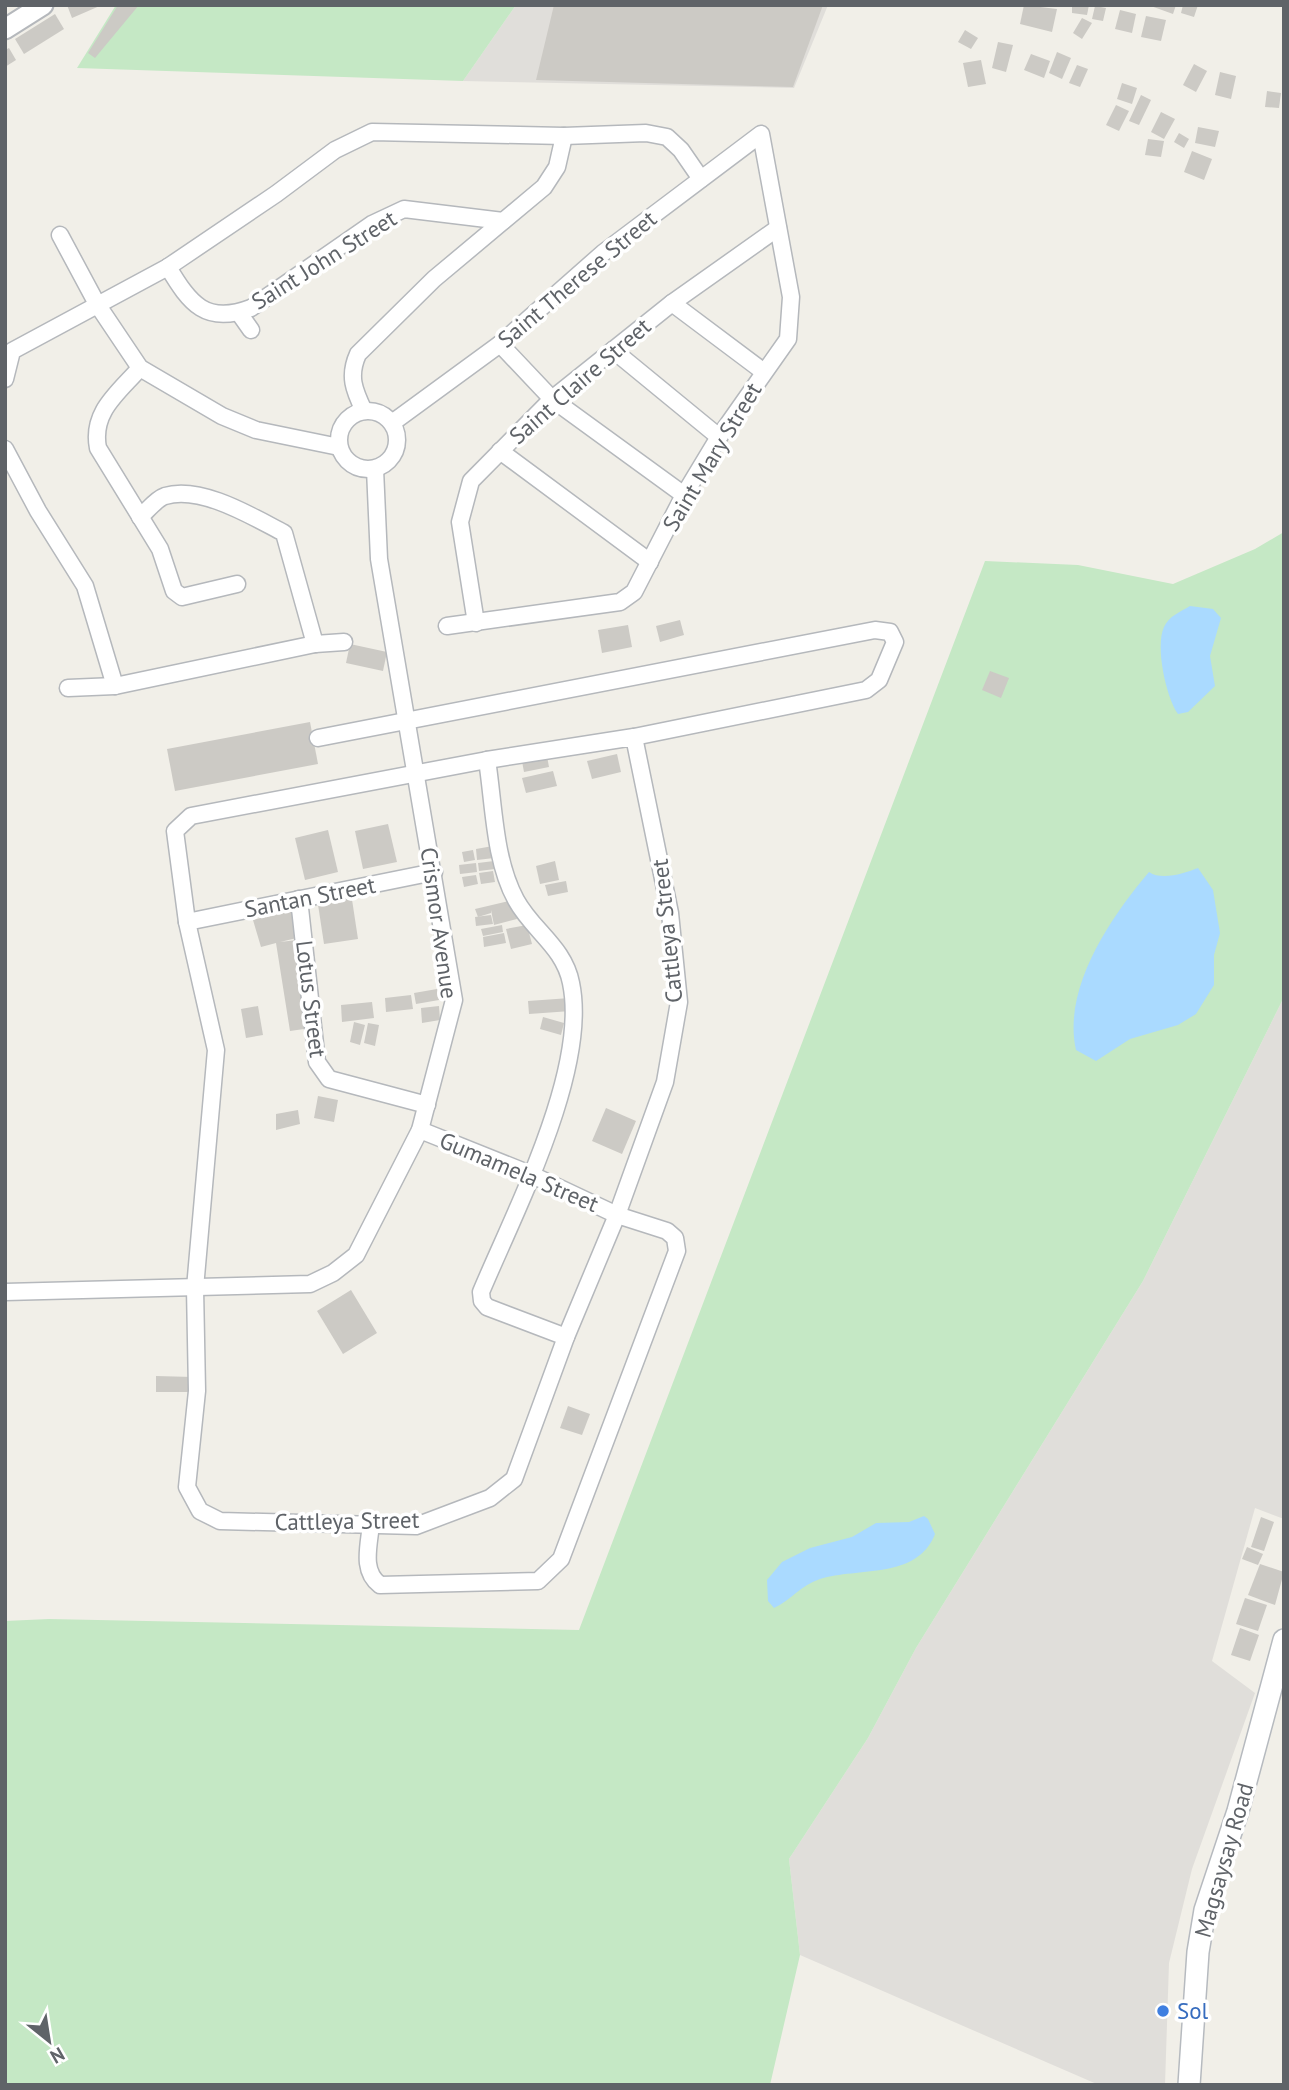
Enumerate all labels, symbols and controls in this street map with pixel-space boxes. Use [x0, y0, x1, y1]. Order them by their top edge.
street label: Saint John Street [246, 203, 402, 316]
street label: Saint Therese Street [491, 204, 662, 353]
street label: Saint Claire Street [503, 311, 657, 450]
street label: Saint Mary Street [656, 377, 767, 536]
street label: Crismor Avenue [415, 845, 464, 1000]
street label: Cattleya Street [645, 857, 688, 1004]
street label: Santan Street [242, 870, 378, 923]
street label: Lotus Street [290, 939, 333, 1059]
street label: Gumamela Street [435, 1125, 603, 1218]
street label: Cattleya Street [274, 1505, 420, 1536]
street label: Magsaysay Road [1188, 1779, 1259, 1941]
place label: Sol [1177, 1996, 1209, 2025]
marker: Sol [1155, 2003, 1171, 2019]
north arrow [14, 2006, 84, 2076]
text: N [46, 2042, 69, 2069]

